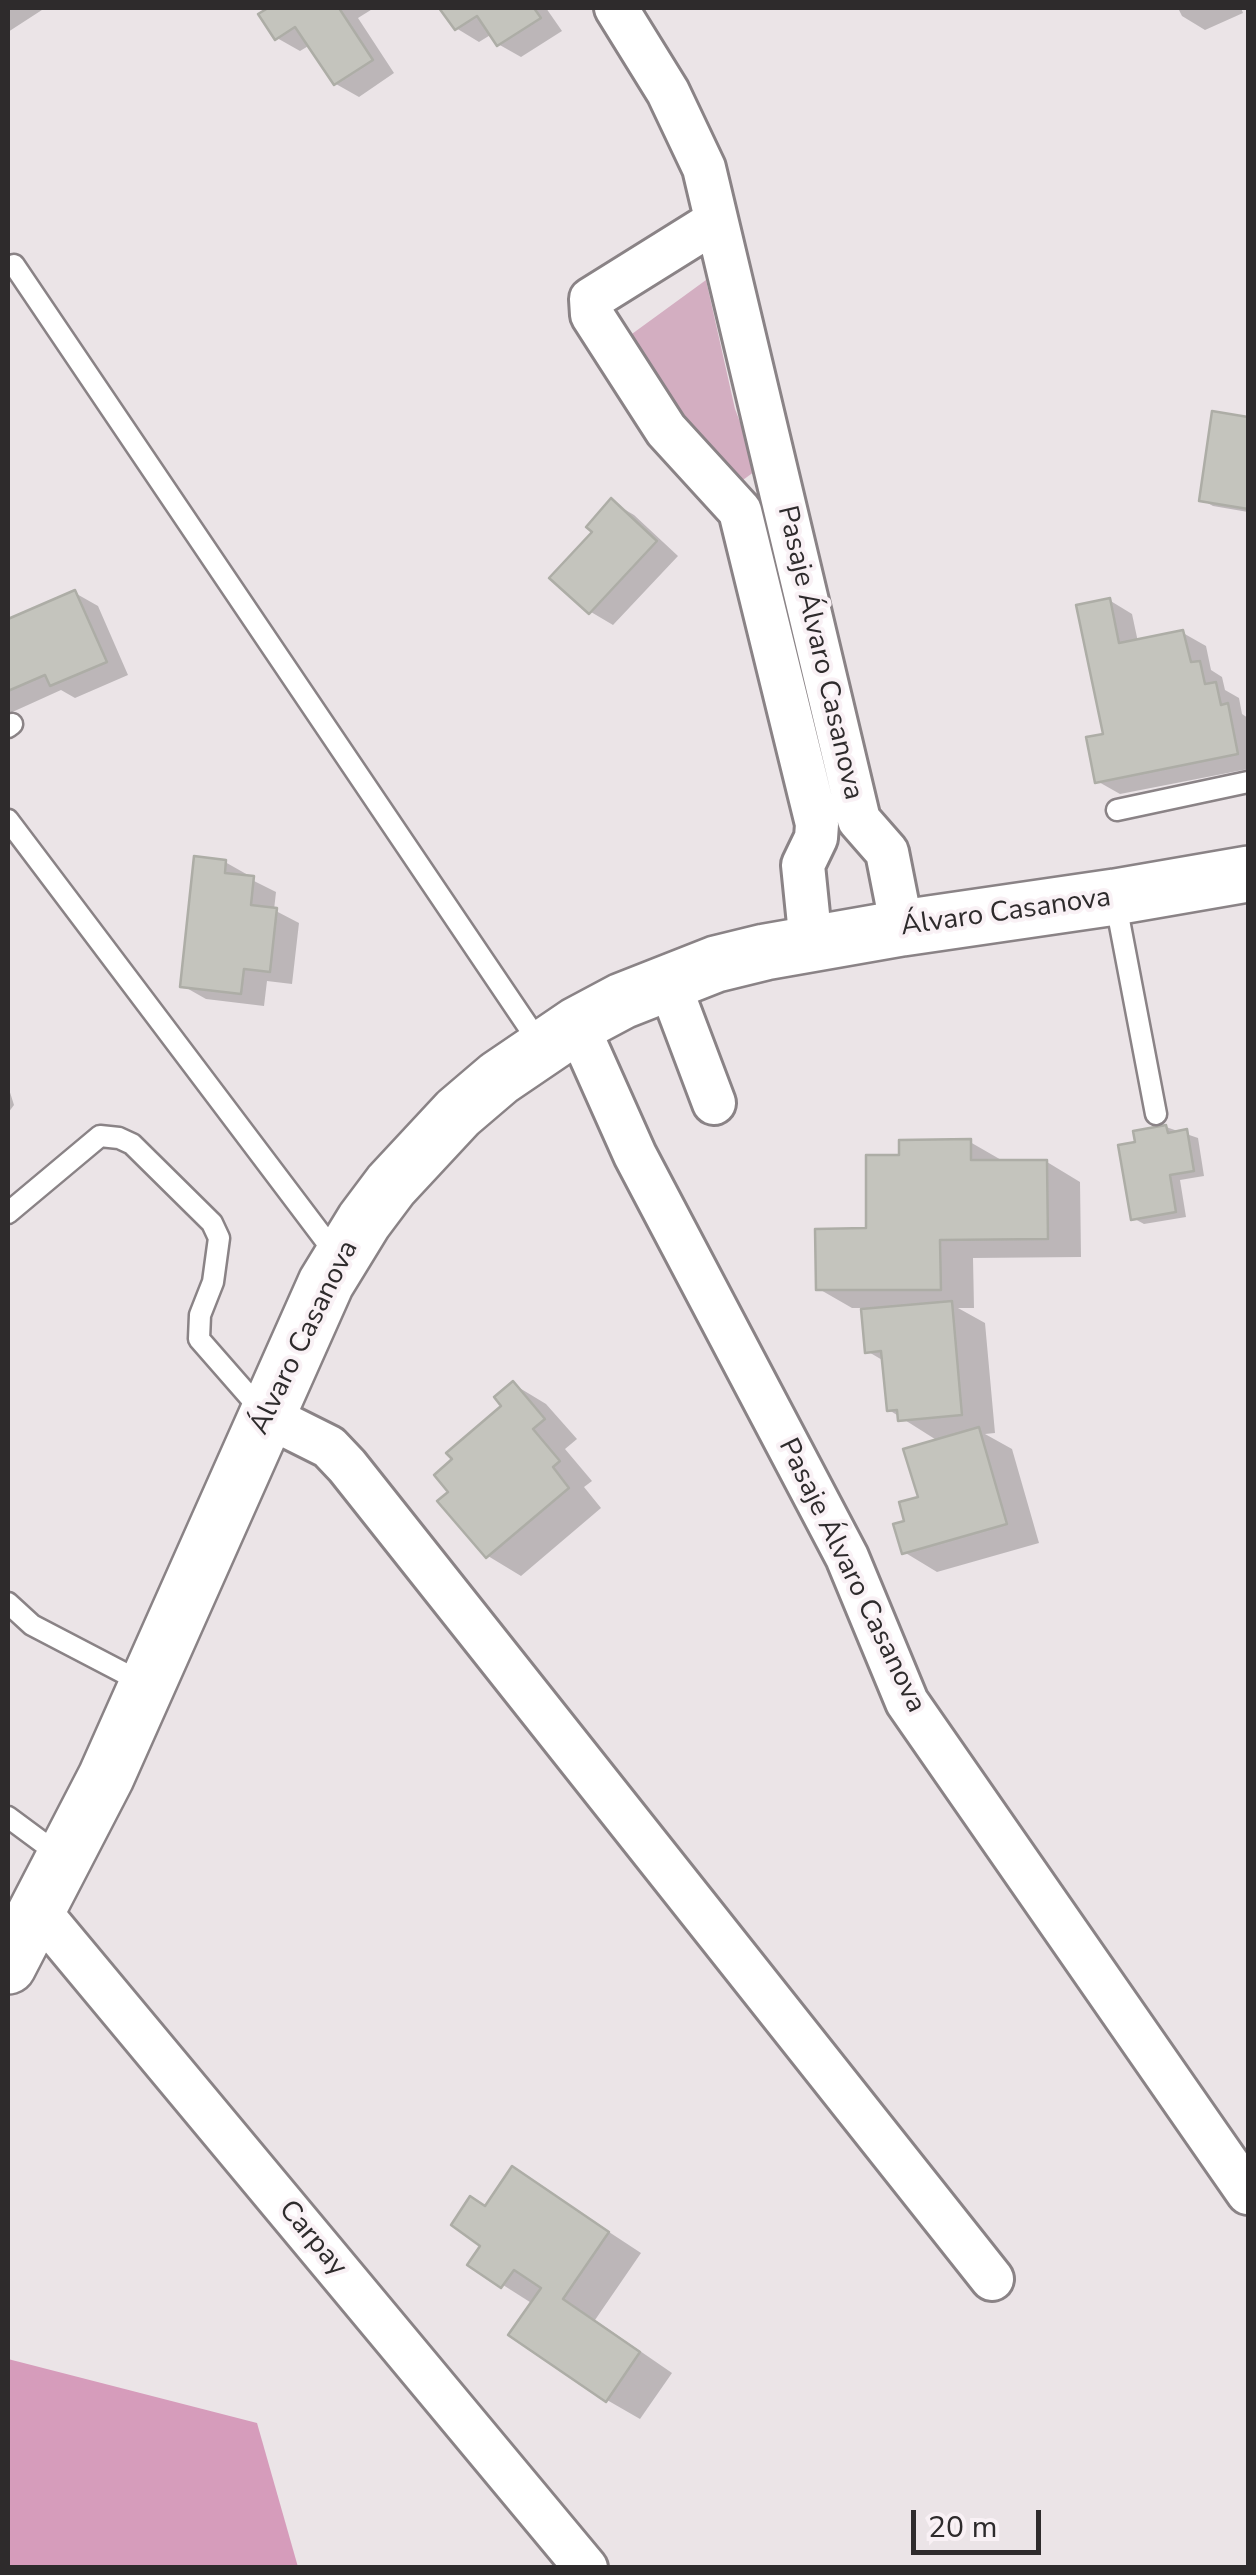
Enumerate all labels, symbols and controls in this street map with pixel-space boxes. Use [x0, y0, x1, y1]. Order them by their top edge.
street label: Pasaje Álvaro Casanova [769, 503, 869, 803]
street label: Álvaro Casanova [899, 882, 1113, 944]
street label: Álvaro Casanova [243, 1235, 367, 1441]
street label: Pasaje Álvaro Casanova [770, 1434, 932, 1718]
street label: Carpay [271, 2194, 353, 2284]
scale bar [916, 2490, 1046, 2552]
text: 20 m [928, 2507, 997, 2548]

